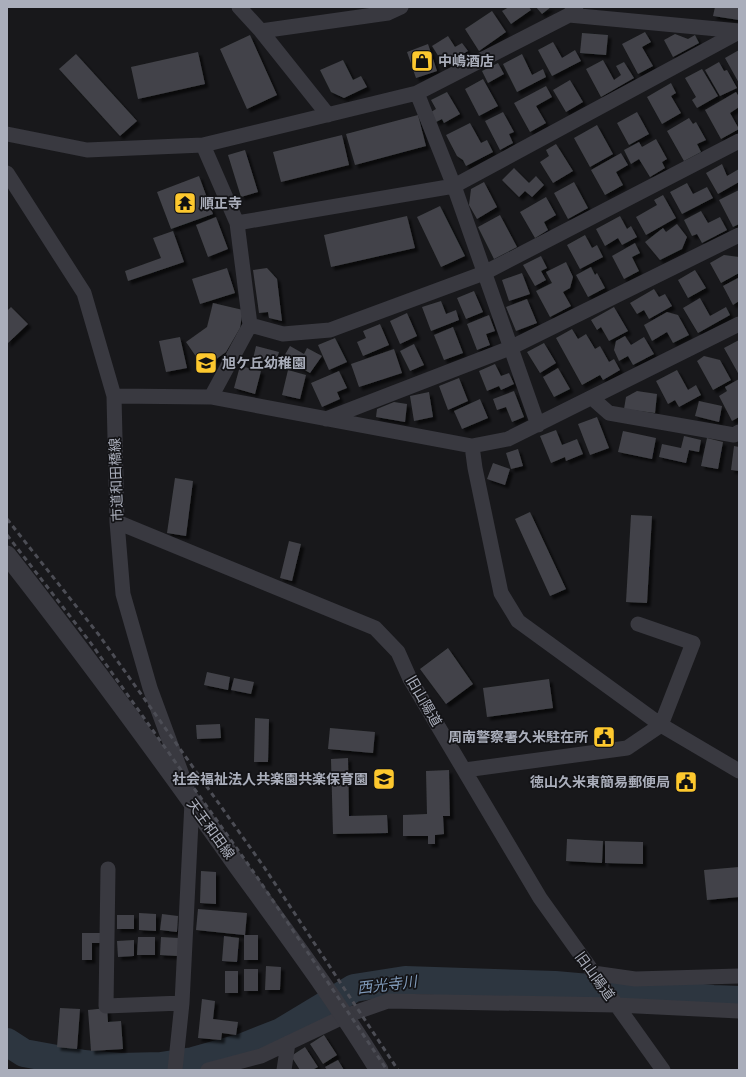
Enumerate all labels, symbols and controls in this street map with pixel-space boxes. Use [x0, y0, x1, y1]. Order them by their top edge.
shop icon: 中嶋酒店 [409, 48, 435, 74]
place label: 中嶋酒店 [438, 53, 494, 70]
temple icon: 順正寺 [172, 190, 198, 216]
place label: 順正寺 [200, 195, 242, 212]
school or university icon: 旭ケ丘幼稚園 [193, 350, 219, 376]
place label: 旭ケ丘幼稚園 [222, 355, 306, 372]
street label: 市道和田橋線 [107, 438, 126, 522]
street label: 旧山陽道 [402, 673, 445, 730]
public building icon: 周南警察署久米駐在所 [591, 724, 617, 750]
place label: 周南警察署久米駐在所 [448, 729, 588, 746]
school or university icon: 社会福祉法人共楽園共楽保育園 [371, 766, 397, 792]
public building icon: 徳山久米東簡易郵便局 [673, 769, 699, 795]
place label: 社会福祉法人共楽園共楽保育園 [172, 771, 368, 788]
place label: 徳山久米東簡易郵便局 [530, 774, 670, 791]
street label: 天王和田線 [183, 796, 238, 863]
street label: 旧山陽道 [571, 949, 618, 1004]
water label: 西光寺川 [356, 972, 420, 998]

